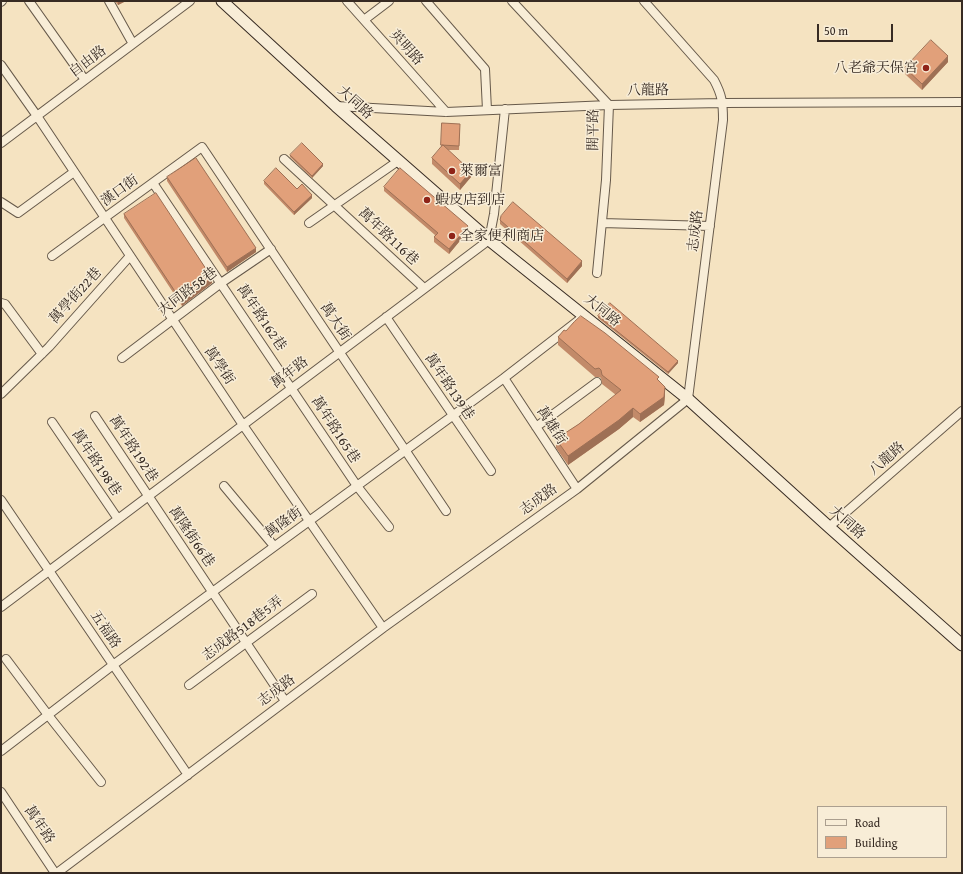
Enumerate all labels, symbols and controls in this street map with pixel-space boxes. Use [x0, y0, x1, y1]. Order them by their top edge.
scale bar [819, 16, 895, 42]
text: 50 m [824, 22, 848, 39]
street label: 英明路 [386, 27, 426, 69]
street label: 自由路 [66, 43, 110, 81]
place label: 八老爺天保宮 [834, 60, 918, 76]
marker: 八老爺天保宮 [921, 63, 931, 73]
street label: 八龍路 [627, 82, 669, 100]
street label: 大同路 [334, 83, 376, 123]
street label: 開平路 [585, 109, 603, 151]
place label: 萊爾富 [460, 163, 502, 179]
marker: 萊爾富 [447, 166, 457, 176]
street label: 漢口街 [98, 172, 142, 210]
place label: 蝦皮店到店 [435, 192, 505, 208]
marker: 蝦皮店到店 [422, 195, 432, 205]
street label: 萬年路116巷 [354, 205, 422, 269]
street label: 志成路 [685, 209, 707, 253]
place label: 全家便利商店 [460, 228, 544, 244]
marker: 全家便利商店 [447, 231, 457, 241]
street label: 大同路58巷 [155, 264, 221, 320]
street label: 萬學街22巷 [47, 265, 105, 327]
street label: 萬年路162巷 [233, 282, 289, 354]
street label: 大同路 [580, 291, 624, 331]
street label: 萬大街 [316, 300, 354, 344]
street label: 萬學街 [200, 344, 238, 388]
street label: 萬年路139巷 [421, 351, 477, 423]
street label: 萬年路 [268, 354, 312, 392]
street label: 萬年路165巷 [307, 393, 363, 467]
street label: 萬雄街 [533, 404, 569, 448]
street label: 萬年路192巷 [105, 412, 161, 486]
street label: 萬年路198巷 [68, 427, 124, 499]
street label: 八龍路 [866, 439, 908, 479]
street label: 志成路 [517, 481, 561, 519]
street label: 大同路 [826, 503, 868, 543]
street label: 萬隆街66巷 [165, 504, 217, 570]
street label: 萬隆街 [262, 504, 306, 542]
street label: 志成路518巷5弄 [199, 593, 287, 665]
street label: 五福路 [86, 608, 124, 652]
street label: 志成路 [255, 672, 299, 710]
street label: 萬年路 [20, 803, 58, 847]
legend [817, 806, 947, 858]
text: Road [855, 814, 880, 831]
text: Building [855, 834, 898, 851]

